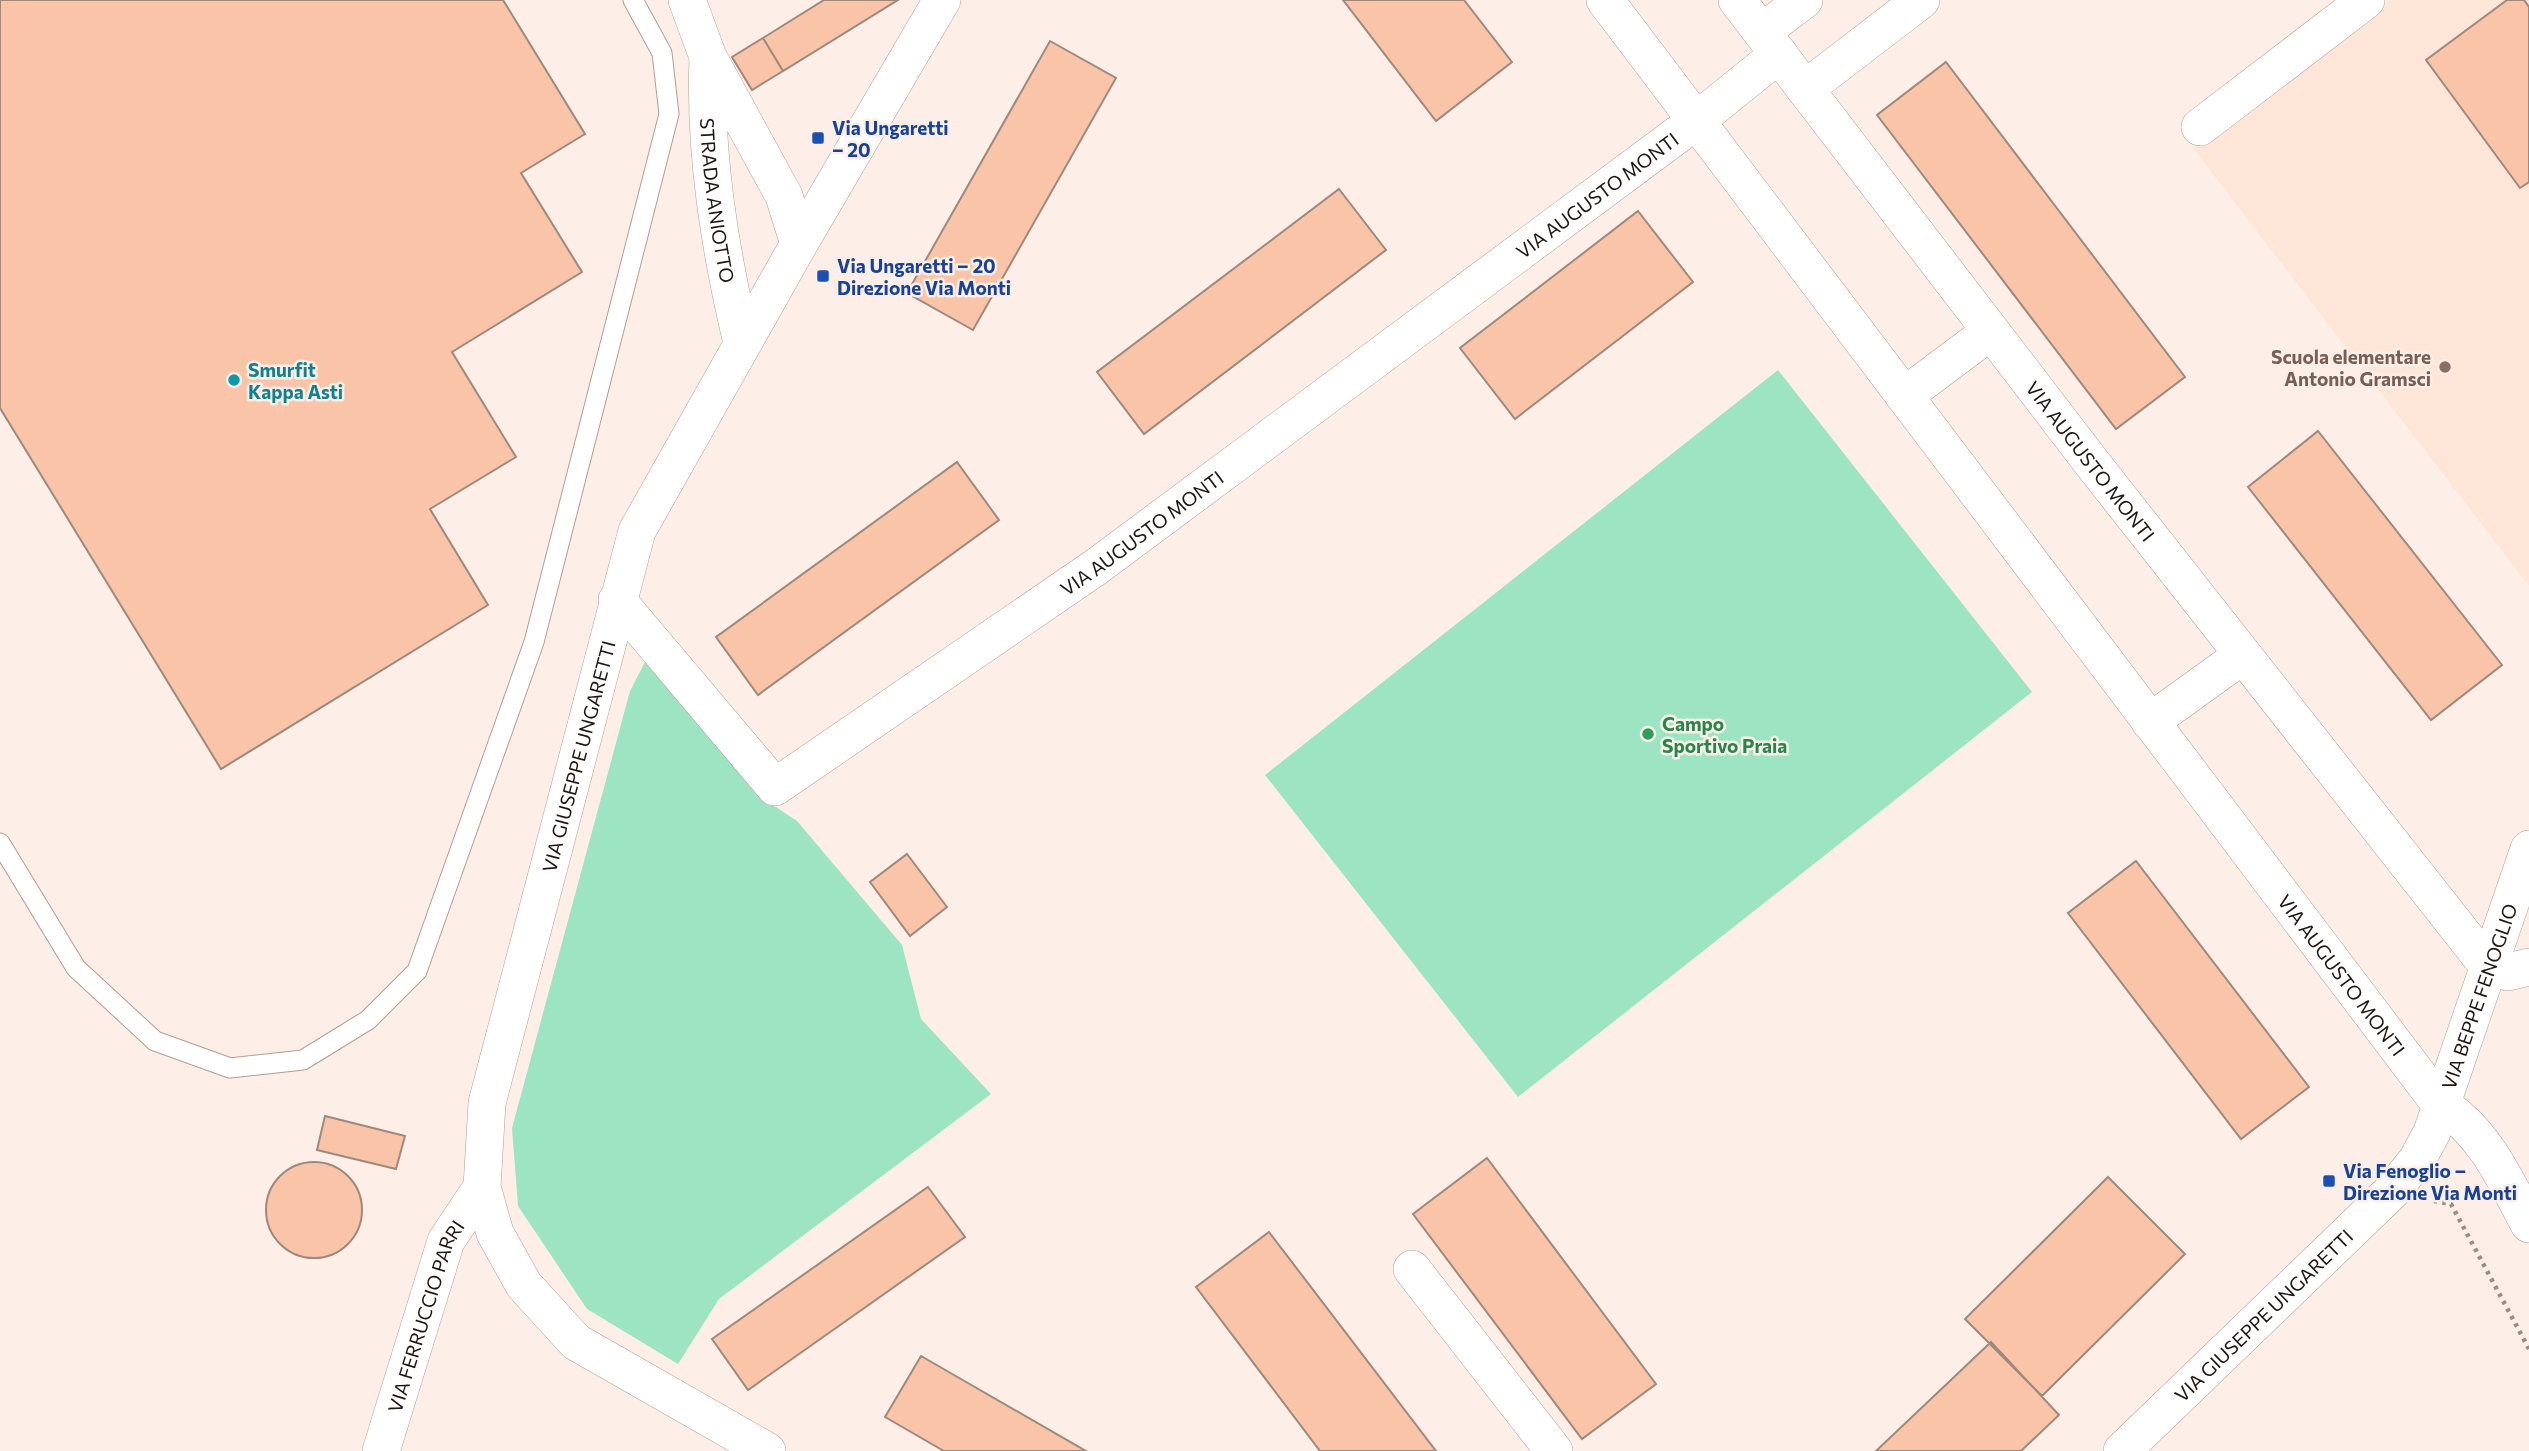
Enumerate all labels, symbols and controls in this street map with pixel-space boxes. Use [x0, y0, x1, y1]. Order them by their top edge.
place label: Via Ungaretti – 20 [832, 116, 949, 161]
street label: STRADA ANIOTTO [697, 117, 740, 285]
street label: VIA AUGUSTO MONTI [1511, 127, 1682, 262]
marker: Via Ungaretti – 20 [810, 130, 826, 146]
place label: Via Ungaretti – 20 Direzione Via Monti [837, 254, 1011, 299]
marker: Via Ungaretti – 20 Direzione Via Monti [815, 268, 831, 284]
place label: Scuola elementare Antonio Gramsci [2271, 345, 2431, 390]
place label: Smurfit Kappa Asti [248, 358, 343, 403]
marker: Scuola elementare Antonio Gramsci [2437, 359, 2453, 375]
marker: Smurfit Kappa Asti [226, 372, 242, 388]
street label: VIA AUGUSTO MONTI [2022, 376, 2160, 545]
street label: VIA AUGUSTO MONTI [1056, 465, 1227, 600]
street label: VIA GIUSEPPE UNGARETTI [537, 638, 619, 875]
place label: Campo Sportivo Praia [1662, 712, 1787, 757]
marker: Campo Sportivo Praia [1640, 726, 1656, 742]
street label: VIA AUGUSTO MONTI [2274, 889, 2411, 1060]
street label: VIA BEPPE FENOGLIO [2436, 900, 2521, 1092]
place label: Via Fenoglio – Direzione Via Monti [2343, 1159, 2517, 1204]
marker: Via Fenoglio – Direzione Via Monti [2321, 1173, 2337, 1189]
street label: VIA FERRUCCIO PARRI [382, 1215, 468, 1415]
street label: VIA GIUSEPPE UNGARETTI [2169, 1224, 2357, 1406]

